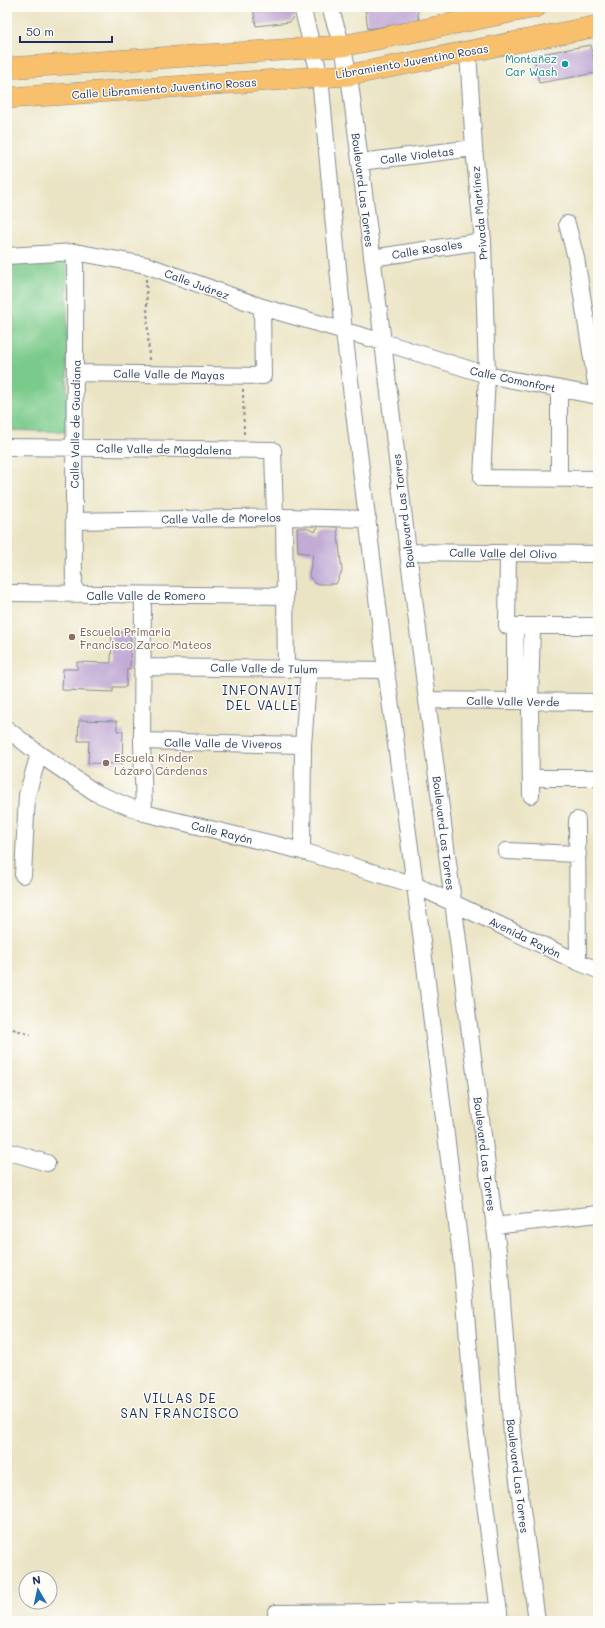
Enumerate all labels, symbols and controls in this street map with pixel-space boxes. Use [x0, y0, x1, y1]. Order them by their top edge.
scale bar [20, 18, 112, 44]
text: 50 m [26, 23, 54, 39]
street label: Libramiento Juventino Rosas [335, 40, 489, 82]
place label: Montañez Car Wash [505, 51, 557, 79]
marker: Montañez Car Wash [560, 59, 570, 69]
street label: Calle Libramiento Juventino Rosas [71, 74, 257, 102]
street label: Boulevard Las Torres [349, 132, 377, 248]
street label: Calle Violetas [379, 143, 455, 167]
street label: Privada Martínez [467, 165, 491, 261]
street label: Calle Rosales [391, 236, 463, 262]
street label: Calle Juárez [163, 265, 231, 303]
street label: Calle Valle de Guadiana [66, 359, 84, 489]
street label: Calle Comonfort [469, 363, 558, 395]
street label: Calle Valle de Mayas [113, 366, 225, 382]
street label: Calle Valle de Magdalena [96, 440, 232, 458]
street label: Boulevard Las Torres [389, 453, 417, 569]
street label: Calle Valle de Morelos [161, 509, 281, 527]
street label: Calle Valle del Olivo [449, 545, 557, 561]
street label: Calle Valle de Romero [87, 588, 206, 603]
place label: Escuela Primaria Francisco Zarco Mateos [80, 624, 212, 652]
marker: Escuela Primaria Francisco Zarco Mateos [67, 632, 77, 642]
street label: Calle Valle de Tulum [210, 660, 318, 676]
district label: INFONAVIT DEL VALLE [222, 681, 302, 713]
street label: Calle Valle Verde [466, 693, 560, 709]
street label: Calle Valle de Viveros [164, 734, 282, 752]
place label: Escuela Kinder Lázaro Cárdenas [114, 750, 207, 778]
marker: Escuela Kinder Lázaro Cárdenas [101, 758, 111, 768]
street label: Boulevard Las Torres [430, 775, 458, 891]
street label: Calle Rayón [190, 817, 254, 847]
street label: Avenida Rayón [487, 913, 563, 961]
street label: Boulevard Las Torres [471, 1096, 499, 1212]
district label: VILLAS DE SAN FRANCISCO [120, 1389, 240, 1421]
street label: Boulevard Las Torres [504, 1418, 532, 1534]
north arrow [18, 1570, 58, 1610]
text: N [31, 1572, 42, 1588]

